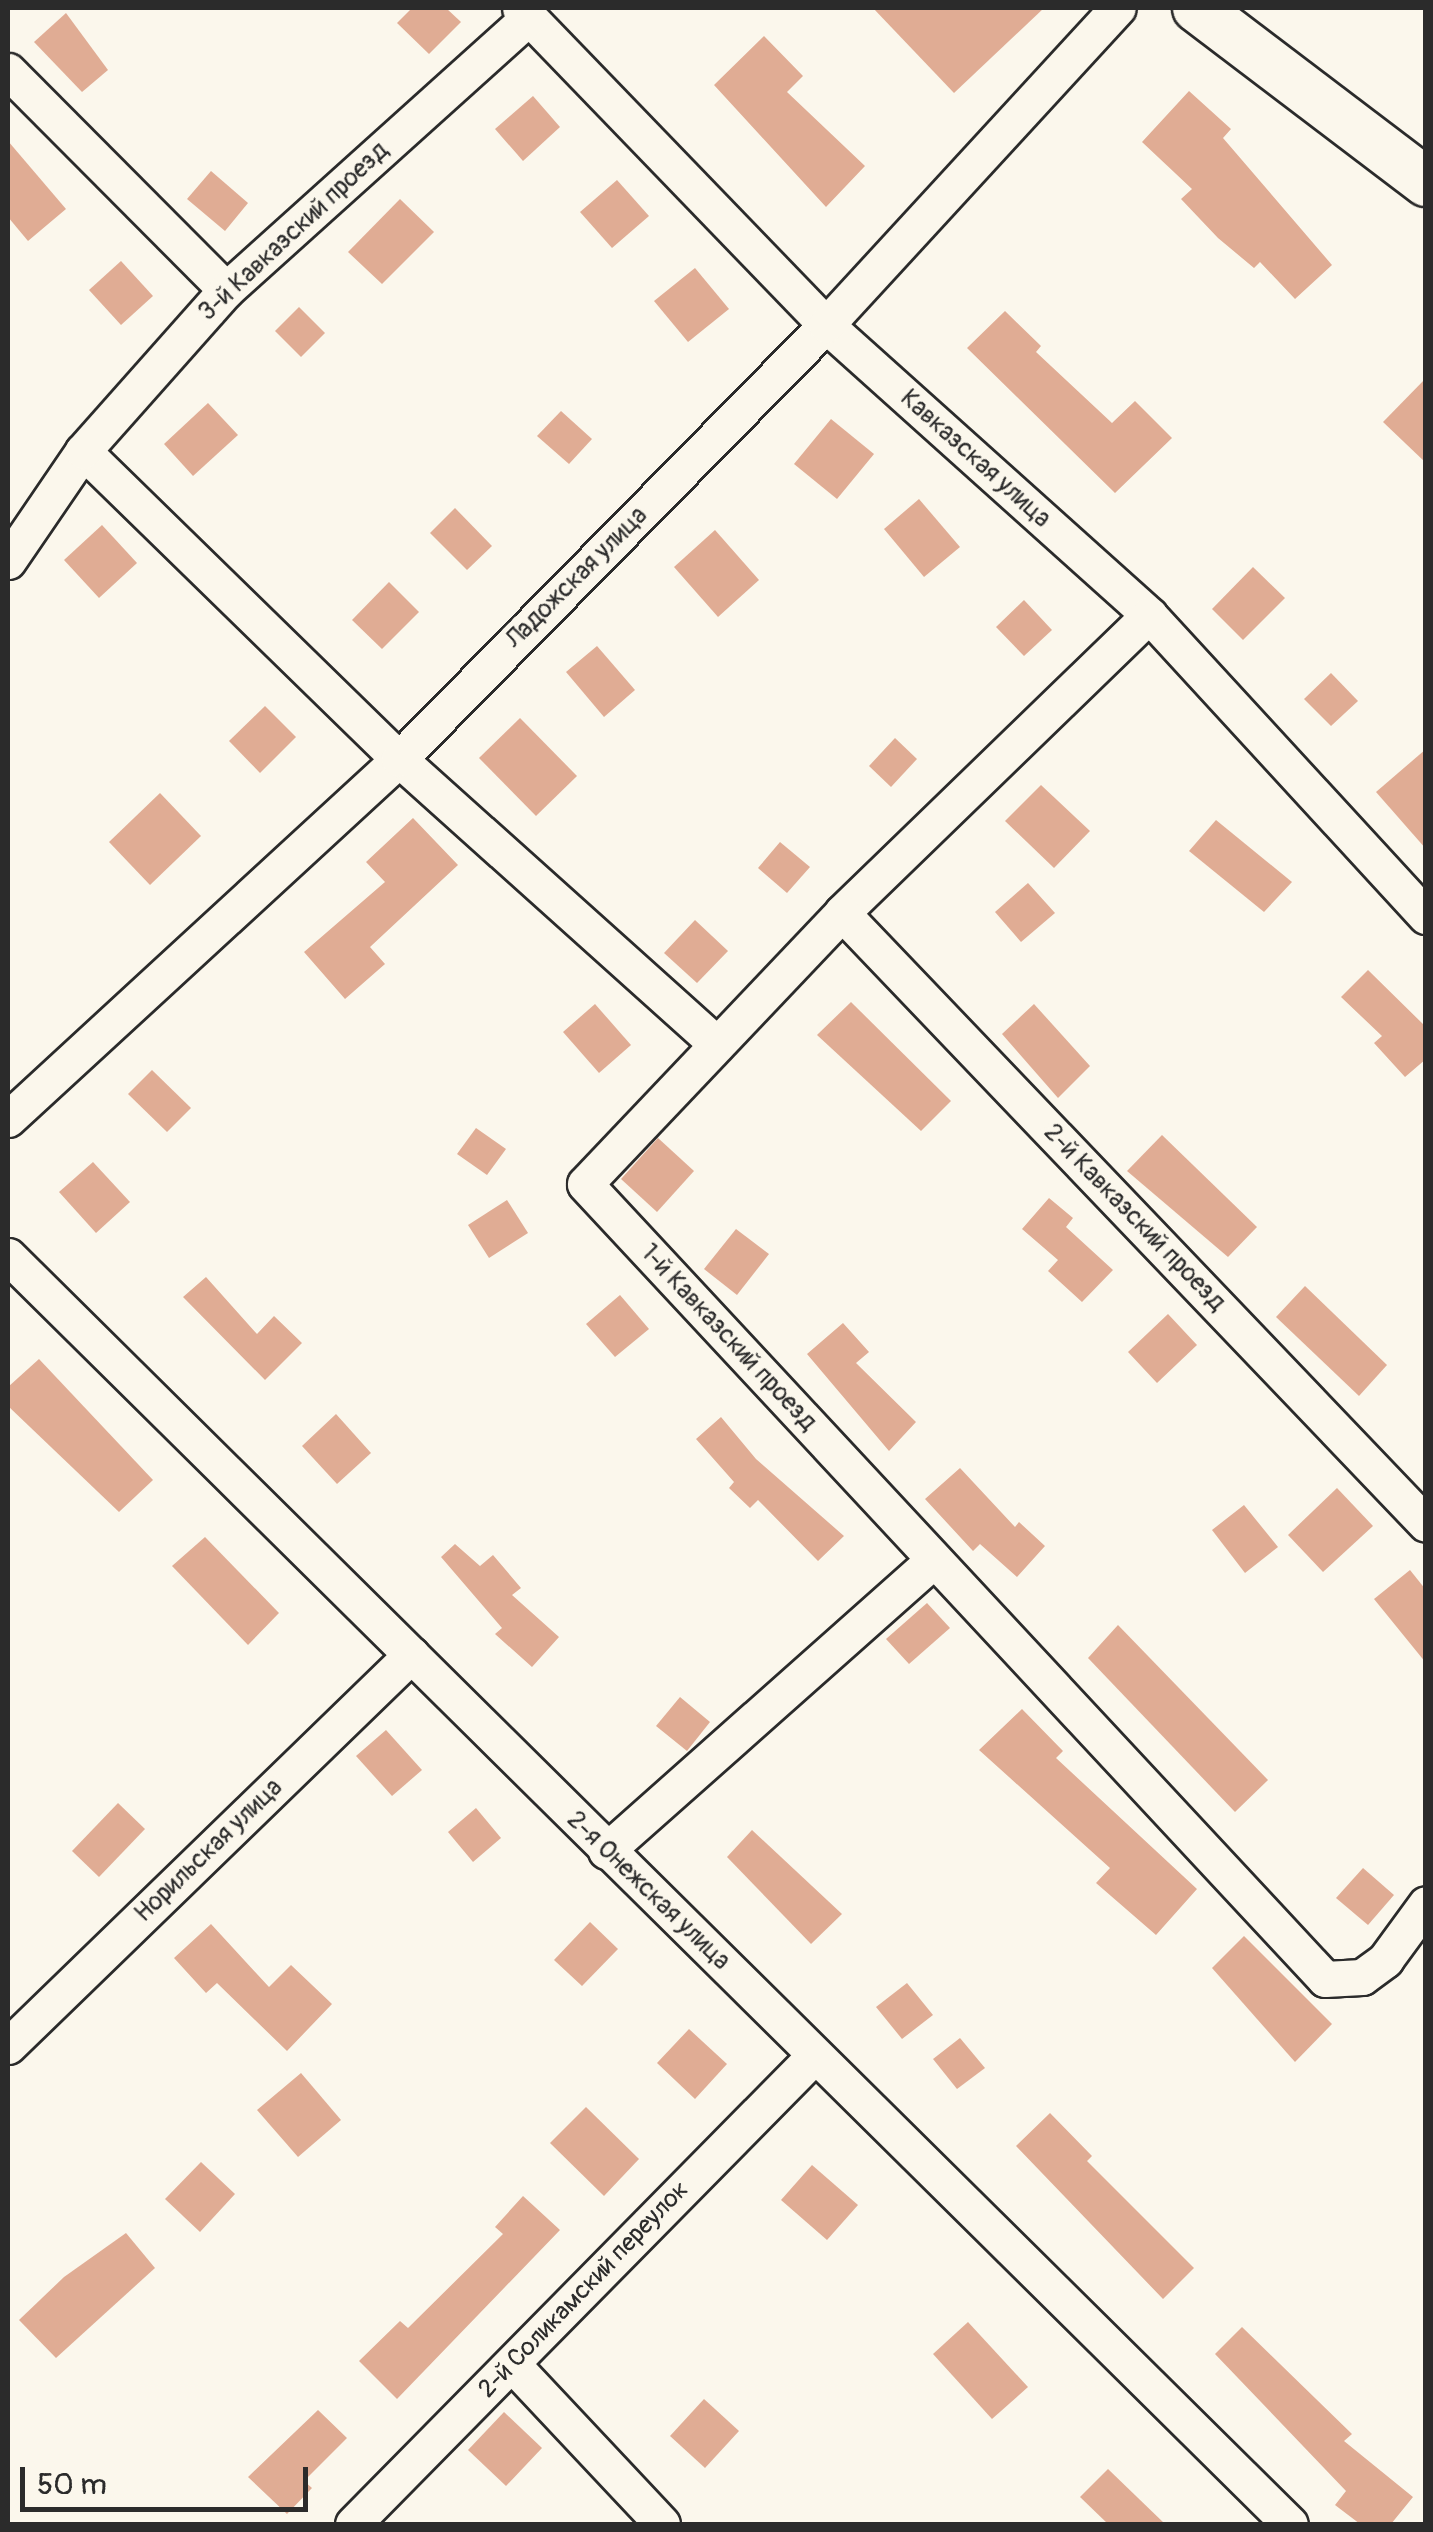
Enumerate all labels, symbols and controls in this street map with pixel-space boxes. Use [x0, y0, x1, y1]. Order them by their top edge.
street label: 3-й Кавказский проезд [193, 136, 395, 328]
street label: Кавказская улица [894, 384, 1056, 534]
street label: Ладожская улица [500, 501, 654, 655]
street label: 2-й Кавказский проезд [1037, 1118, 1231, 1318]
street label: 1-й Кавказский проезд [634, 1238, 822, 1438]
street label: Норильская улица [129, 1773, 289, 1929]
street label: 2-я Онежская улица [560, 1805, 736, 1977]
street label: 2-й Соликамский переулок [473, 2175, 695, 2405]
scale bar [25, 2447, 312, 2509]
text: 50 m [37, 2466, 107, 2503]

